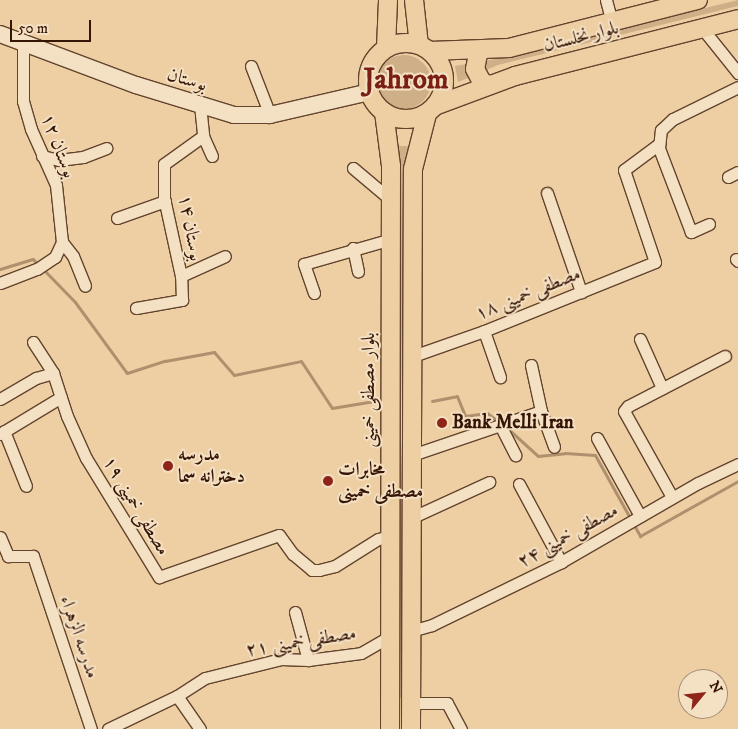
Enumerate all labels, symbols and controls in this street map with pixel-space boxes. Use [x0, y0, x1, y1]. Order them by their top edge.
scale bar [12, 10, 94, 42]
street label: بلوار نخلستان [541, 17, 621, 57]
text: 50 m [18, 19, 48, 38]
street label: بوستان [164, 63, 210, 97]
district label: Jahrom [363, 64, 449, 98]
street label: ۱۲ بوستان [35, 111, 81, 181]
street label: بوستان ۱۴ [173, 193, 207, 263]
street label: مصطفی خمینی ۱۸ [472, 263, 584, 325]
street label: بلوار مصطفی خمینی [358, 332, 380, 448]
place label: Bank Melli Iran [452, 412, 574, 434]
marker: Bank Melli Iran [436, 417, 448, 429]
place label: مدرسه دخترانه سما [178, 444, 245, 488]
street label: مصطفی خمینی ۱۹ [98, 452, 174, 560]
place label: مخابرات مصطفی خمینی [338, 459, 423, 503]
marker: مدرسه دخترانه سما [162, 460, 174, 472]
marker: مخابرات مصطفی خمینی [322, 475, 334, 487]
street label: مصطفی خمینی ۲۴ [514, 499, 622, 573]
street label: مدرسه الزهراء [54, 593, 104, 681]
street label: مصطفی خمینی ۲۱ [244, 622, 358, 662]
north arrow [678, 669, 728, 719]
text: N [705, 678, 726, 697]

